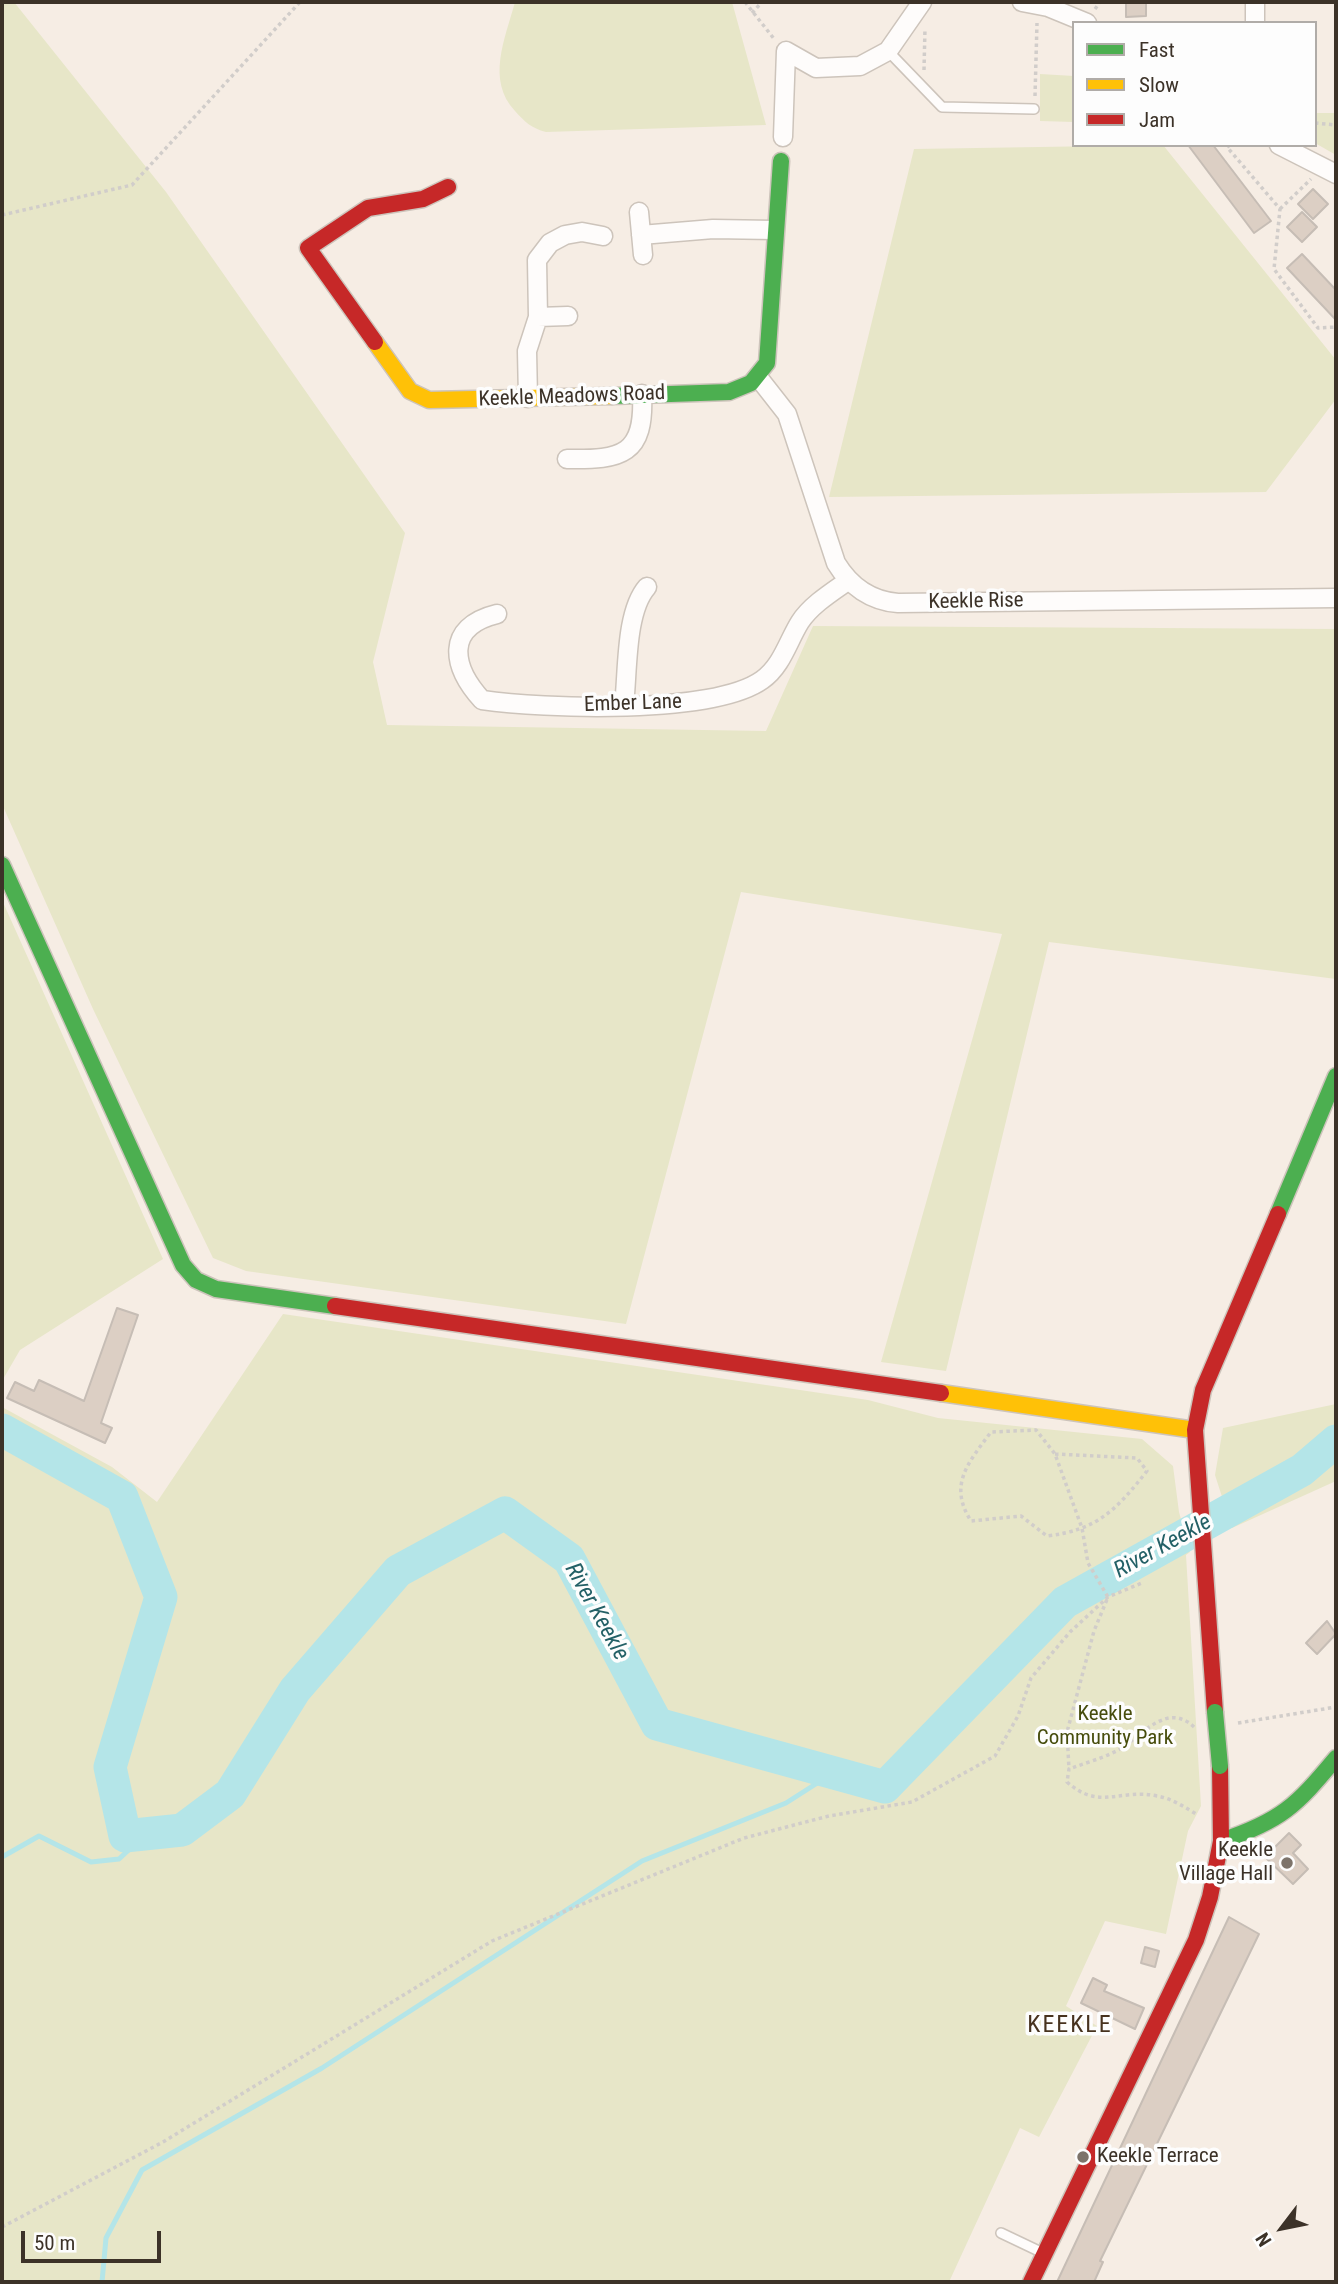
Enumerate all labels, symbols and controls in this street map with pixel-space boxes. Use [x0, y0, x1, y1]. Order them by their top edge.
legend [1072, 21, 1317, 147]
text: Fast [1139, 38, 1175, 62]
text: Slow [1139, 73, 1179, 97]
text: Jam [1139, 108, 1175, 132]
street label: Keekle Meadows Road [478, 381, 666, 413]
street label: Keekle Rise [928, 589, 1024, 615]
street label: Ember Lane [584, 690, 682, 718]
water label: River Keekle [1109, 1509, 1217, 1585]
water label: River Keekle [558, 1558, 634, 1666]
park label: Keekle Community Park [1037, 1702, 1173, 1752]
place label: Keekle Village Hall [1179, 1838, 1273, 1888]
marker: Keekle Village Hall [1279, 1855, 1295, 1871]
district label: KEEKLE [1028, 2012, 1112, 2040]
place label: Keekle Terrace [1097, 2144, 1219, 2170]
marker: Keekle Terrace [1075, 2149, 1091, 2165]
north arrow [1247, 2193, 1317, 2263]
scale bar [24, 2218, 164, 2262]
text: N [1251, 2228, 1277, 2250]
text: 50 m [34, 2231, 75, 2255]

